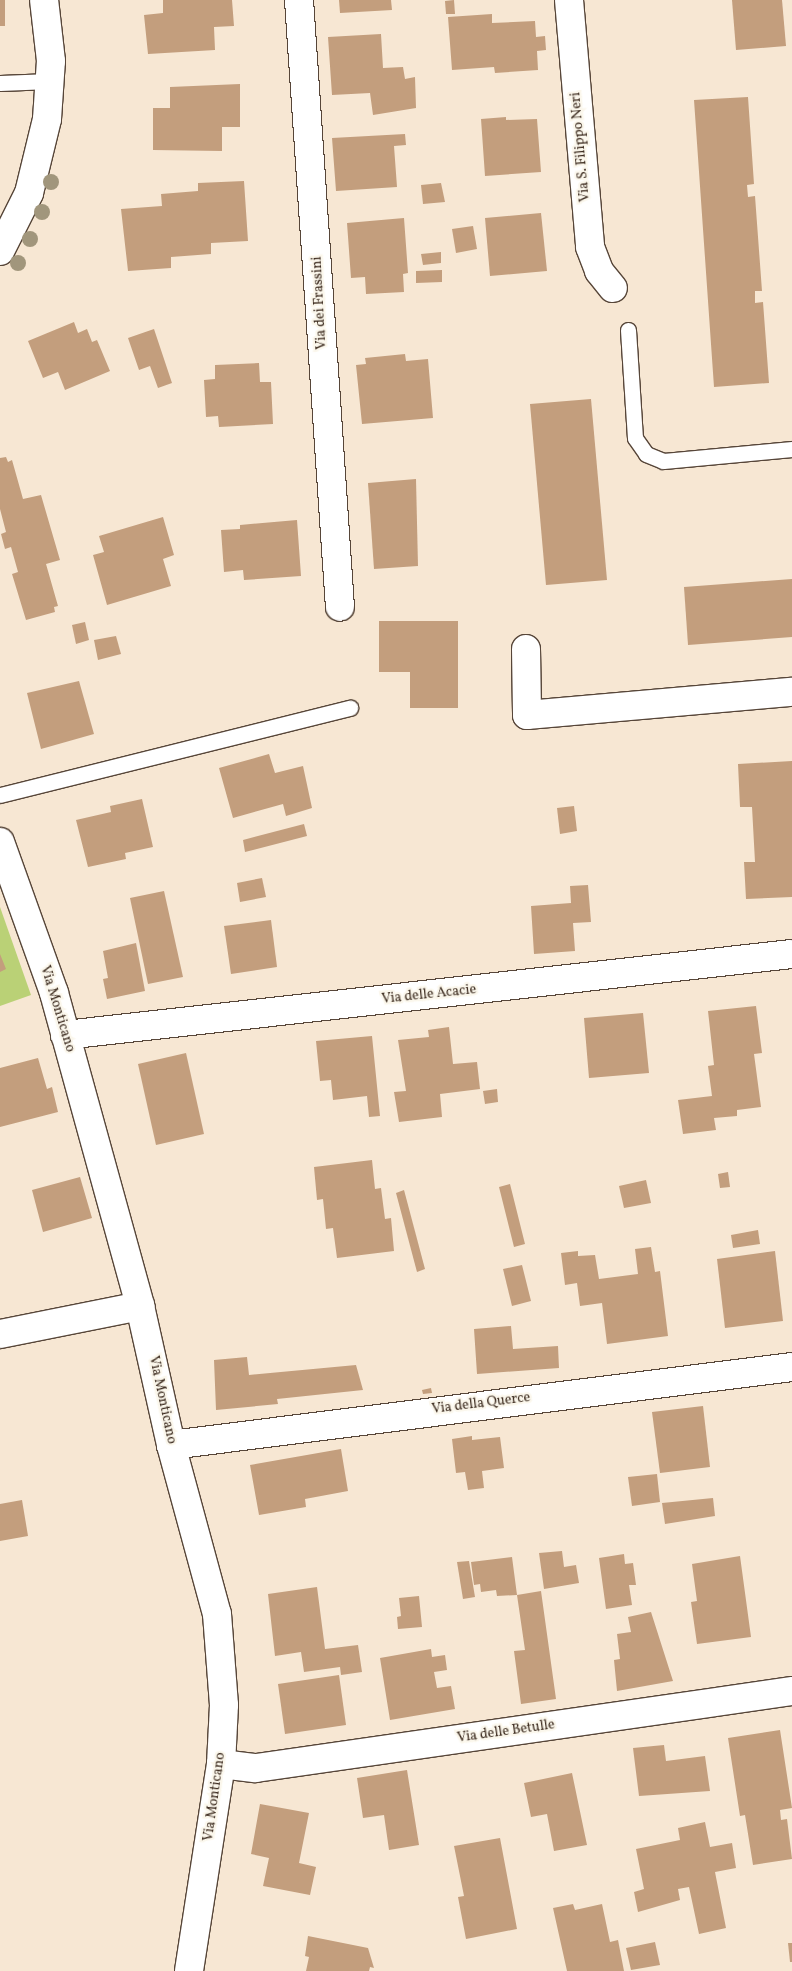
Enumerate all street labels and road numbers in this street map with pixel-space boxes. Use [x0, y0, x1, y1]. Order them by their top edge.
street label: Via S. Filippo Neri [568, 91, 594, 203]
street label: Via dei Frassini [309, 256, 331, 350]
street label: Via Monticano [36, 964, 78, 1054]
street label: Via delle Acacie [381, 982, 477, 1008]
street label: Via Monticano [144, 1354, 180, 1446]
street label: Via della Querce [431, 1390, 531, 1418]
street label: Via delle Betulle [456, 1717, 556, 1747]
street label: Via Monticano [200, 1751, 230, 1843]

